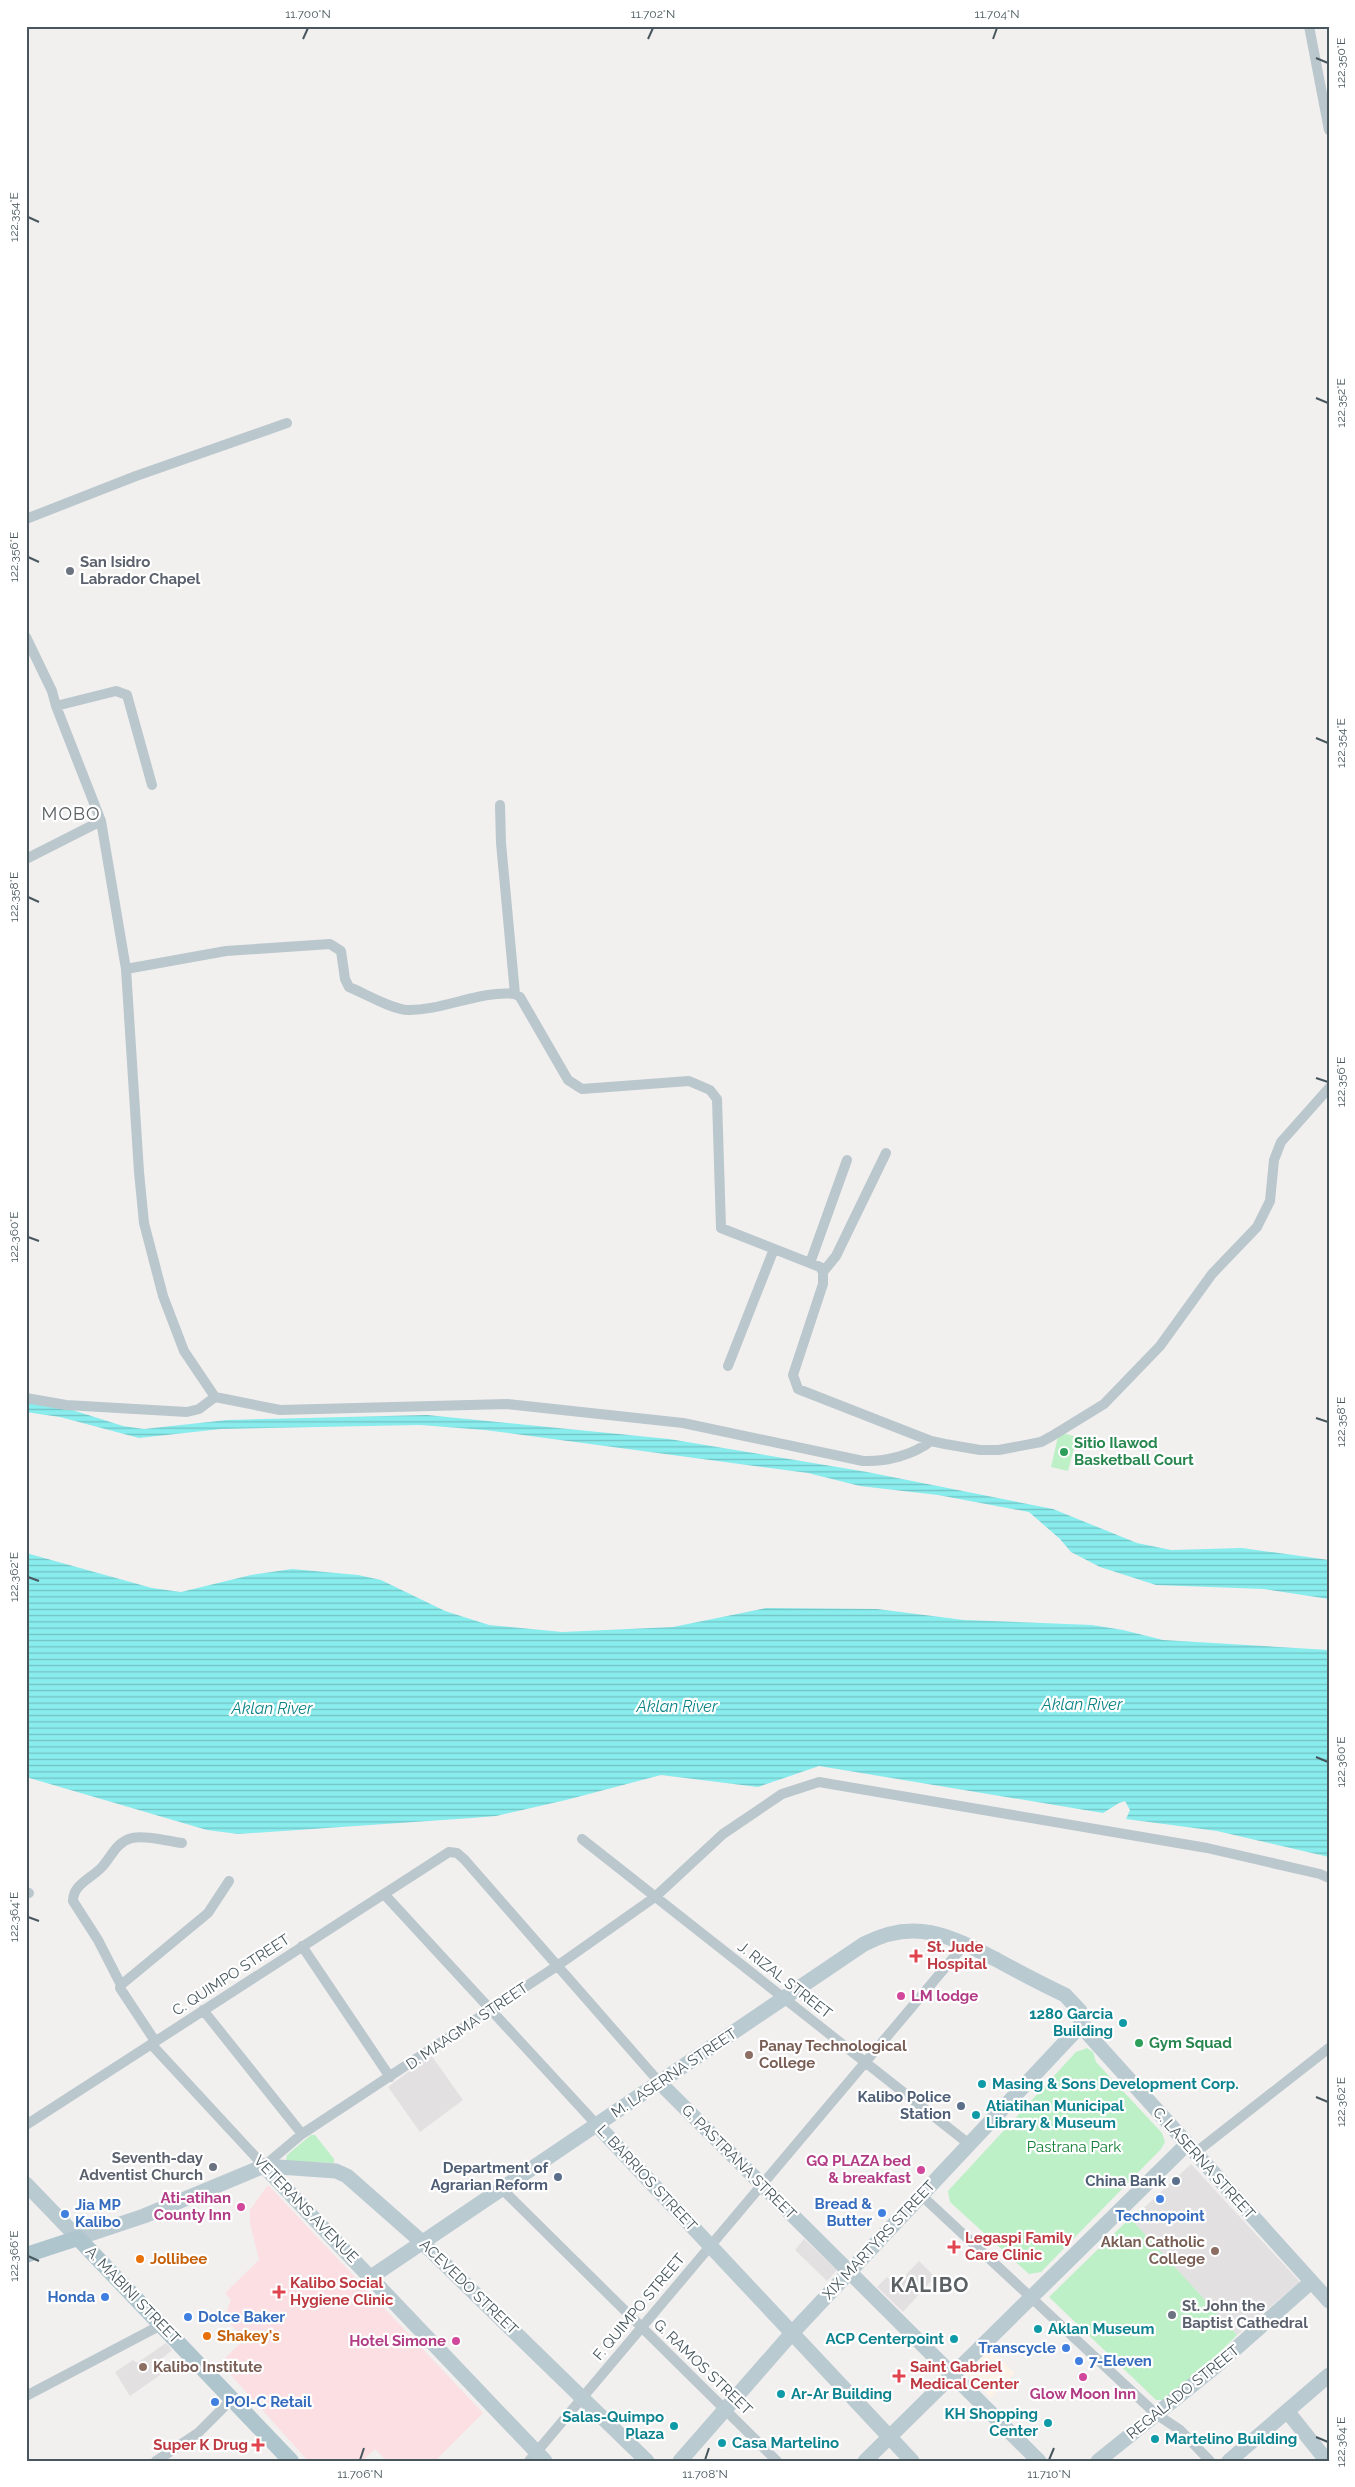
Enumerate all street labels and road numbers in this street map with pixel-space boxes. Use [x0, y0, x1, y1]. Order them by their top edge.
street label: C. QUIMPO STREET [169, 1930, 293, 2020]
street label: J. RIZAL STREET [734, 1938, 836, 2022]
street label: D. MAAGMA STREET [403, 1979, 531, 2073]
street label: M. LASERNA STREET [608, 2024, 740, 2122]
street label: G. PASTRANA STREET [678, 2101, 800, 2223]
street label: C. LASERNA STREET [1149, 2103, 1259, 2223]
street label: L. BARRIOS STREET [593, 2121, 701, 2235]
street label: VETERANS AVENUE [250, 2152, 362, 2266]
street label: XIX MARTYRS STREET [819, 2177, 939, 2303]
street label: ACEVEDO STREET [416, 2235, 522, 2339]
street label: A. MABINI STREET [82, 2243, 184, 2347]
street label: F. QUIMPO STREET [589, 2250, 689, 2364]
street label: G. RAMOS STREET [650, 2315, 756, 2419]
street label: REGALADO STREET [1123, 2341, 1243, 2443]

